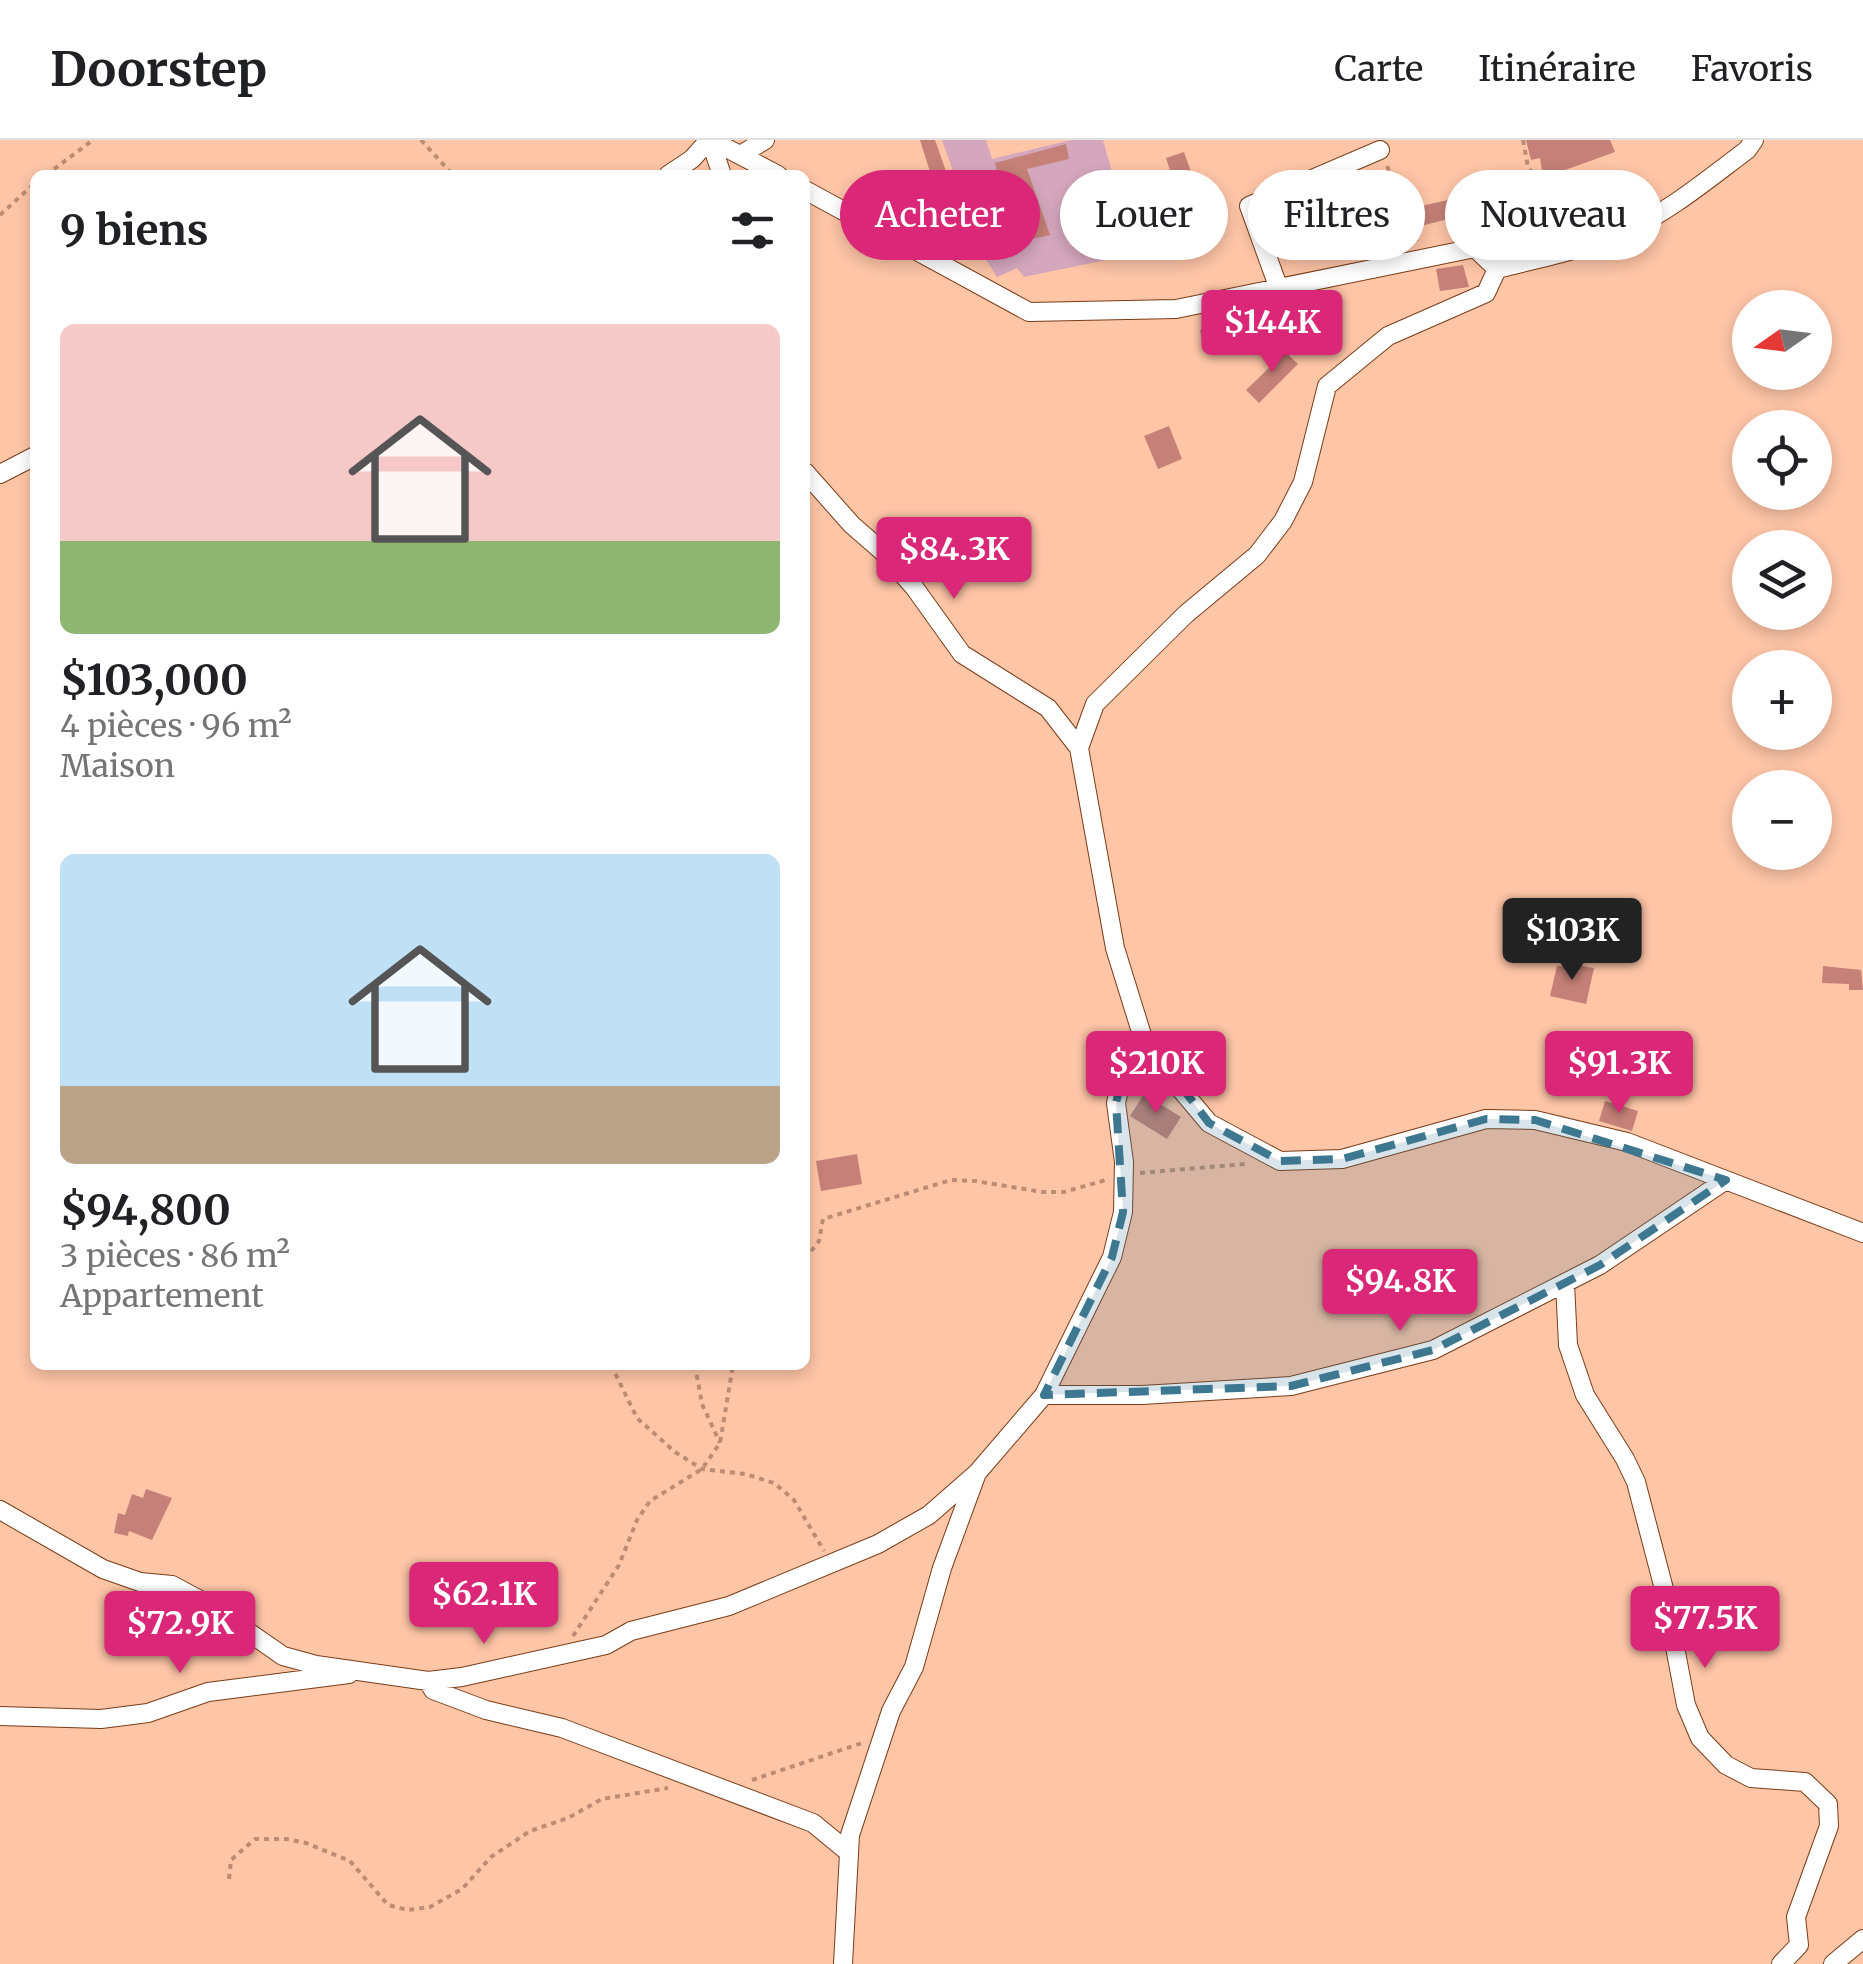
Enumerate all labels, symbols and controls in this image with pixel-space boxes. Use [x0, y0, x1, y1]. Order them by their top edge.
text: Doorstep [50, 39, 267, 99]
text: Carte [1334, 47, 1423, 91]
text: Itinéraire [1478, 47, 1636, 91]
text: Favoris [1691, 47, 1813, 91]
chip: Acheter [840, 170, 1040, 260]
chip: Louer [1060, 170, 1228, 260]
chip: Filtres [1248, 170, 1425, 260]
chip: Nouveau [1445, 170, 1662, 260]
icon: filters [725, 203, 780, 258]
text: 9 biens [60, 204, 209, 256]
pin: $144K [1202, 290, 1342, 375]
north arrow [1732, 290, 1832, 390]
map controls [1732, 290, 1832, 870]
text: $144K [1223, 302, 1321, 342]
icon: home [330, 389, 510, 569]
button: locate [1732, 410, 1832, 510]
pin: $84.3K [873, 517, 1035, 602]
text: $84.3K [898, 529, 1010, 569]
button: layers [1732, 530, 1832, 630]
button: + [1732, 650, 1832, 750]
text: $103,000 [60, 654, 248, 706]
text: 4 pièces · 96 m² [60, 706, 292, 746]
text: Maison [60, 746, 175, 786]
button: − [1732, 770, 1832, 870]
pin: $103K [1502, 898, 1642, 983]
text: $103K [1525, 910, 1619, 950]
icon: home [330, 919, 510, 1099]
pin: $210K [1086, 1031, 1226, 1116]
pin: $91.3K [1538, 1031, 1700, 1116]
text: $210K [1108, 1043, 1204, 1083]
text: $91.3K [1567, 1043, 1671, 1083]
text: $94,800 [60, 1184, 231, 1236]
text: 3 pièces · 86 m² [60, 1236, 290, 1276]
pin: $94.8K [1319, 1249, 1481, 1334]
text: $94.8K [1344, 1261, 1456, 1301]
text: Appartement [60, 1276, 264, 1316]
pin: $62.1K [403, 1562, 565, 1647]
text: $62.1K [431, 1574, 537, 1614]
pin: $77.5K [1624, 1586, 1786, 1671]
pin: $72.9K [99, 1591, 261, 1676]
text: $77.5K [1653, 1598, 1757, 1638]
text: $72.9K [126, 1603, 234, 1643]

